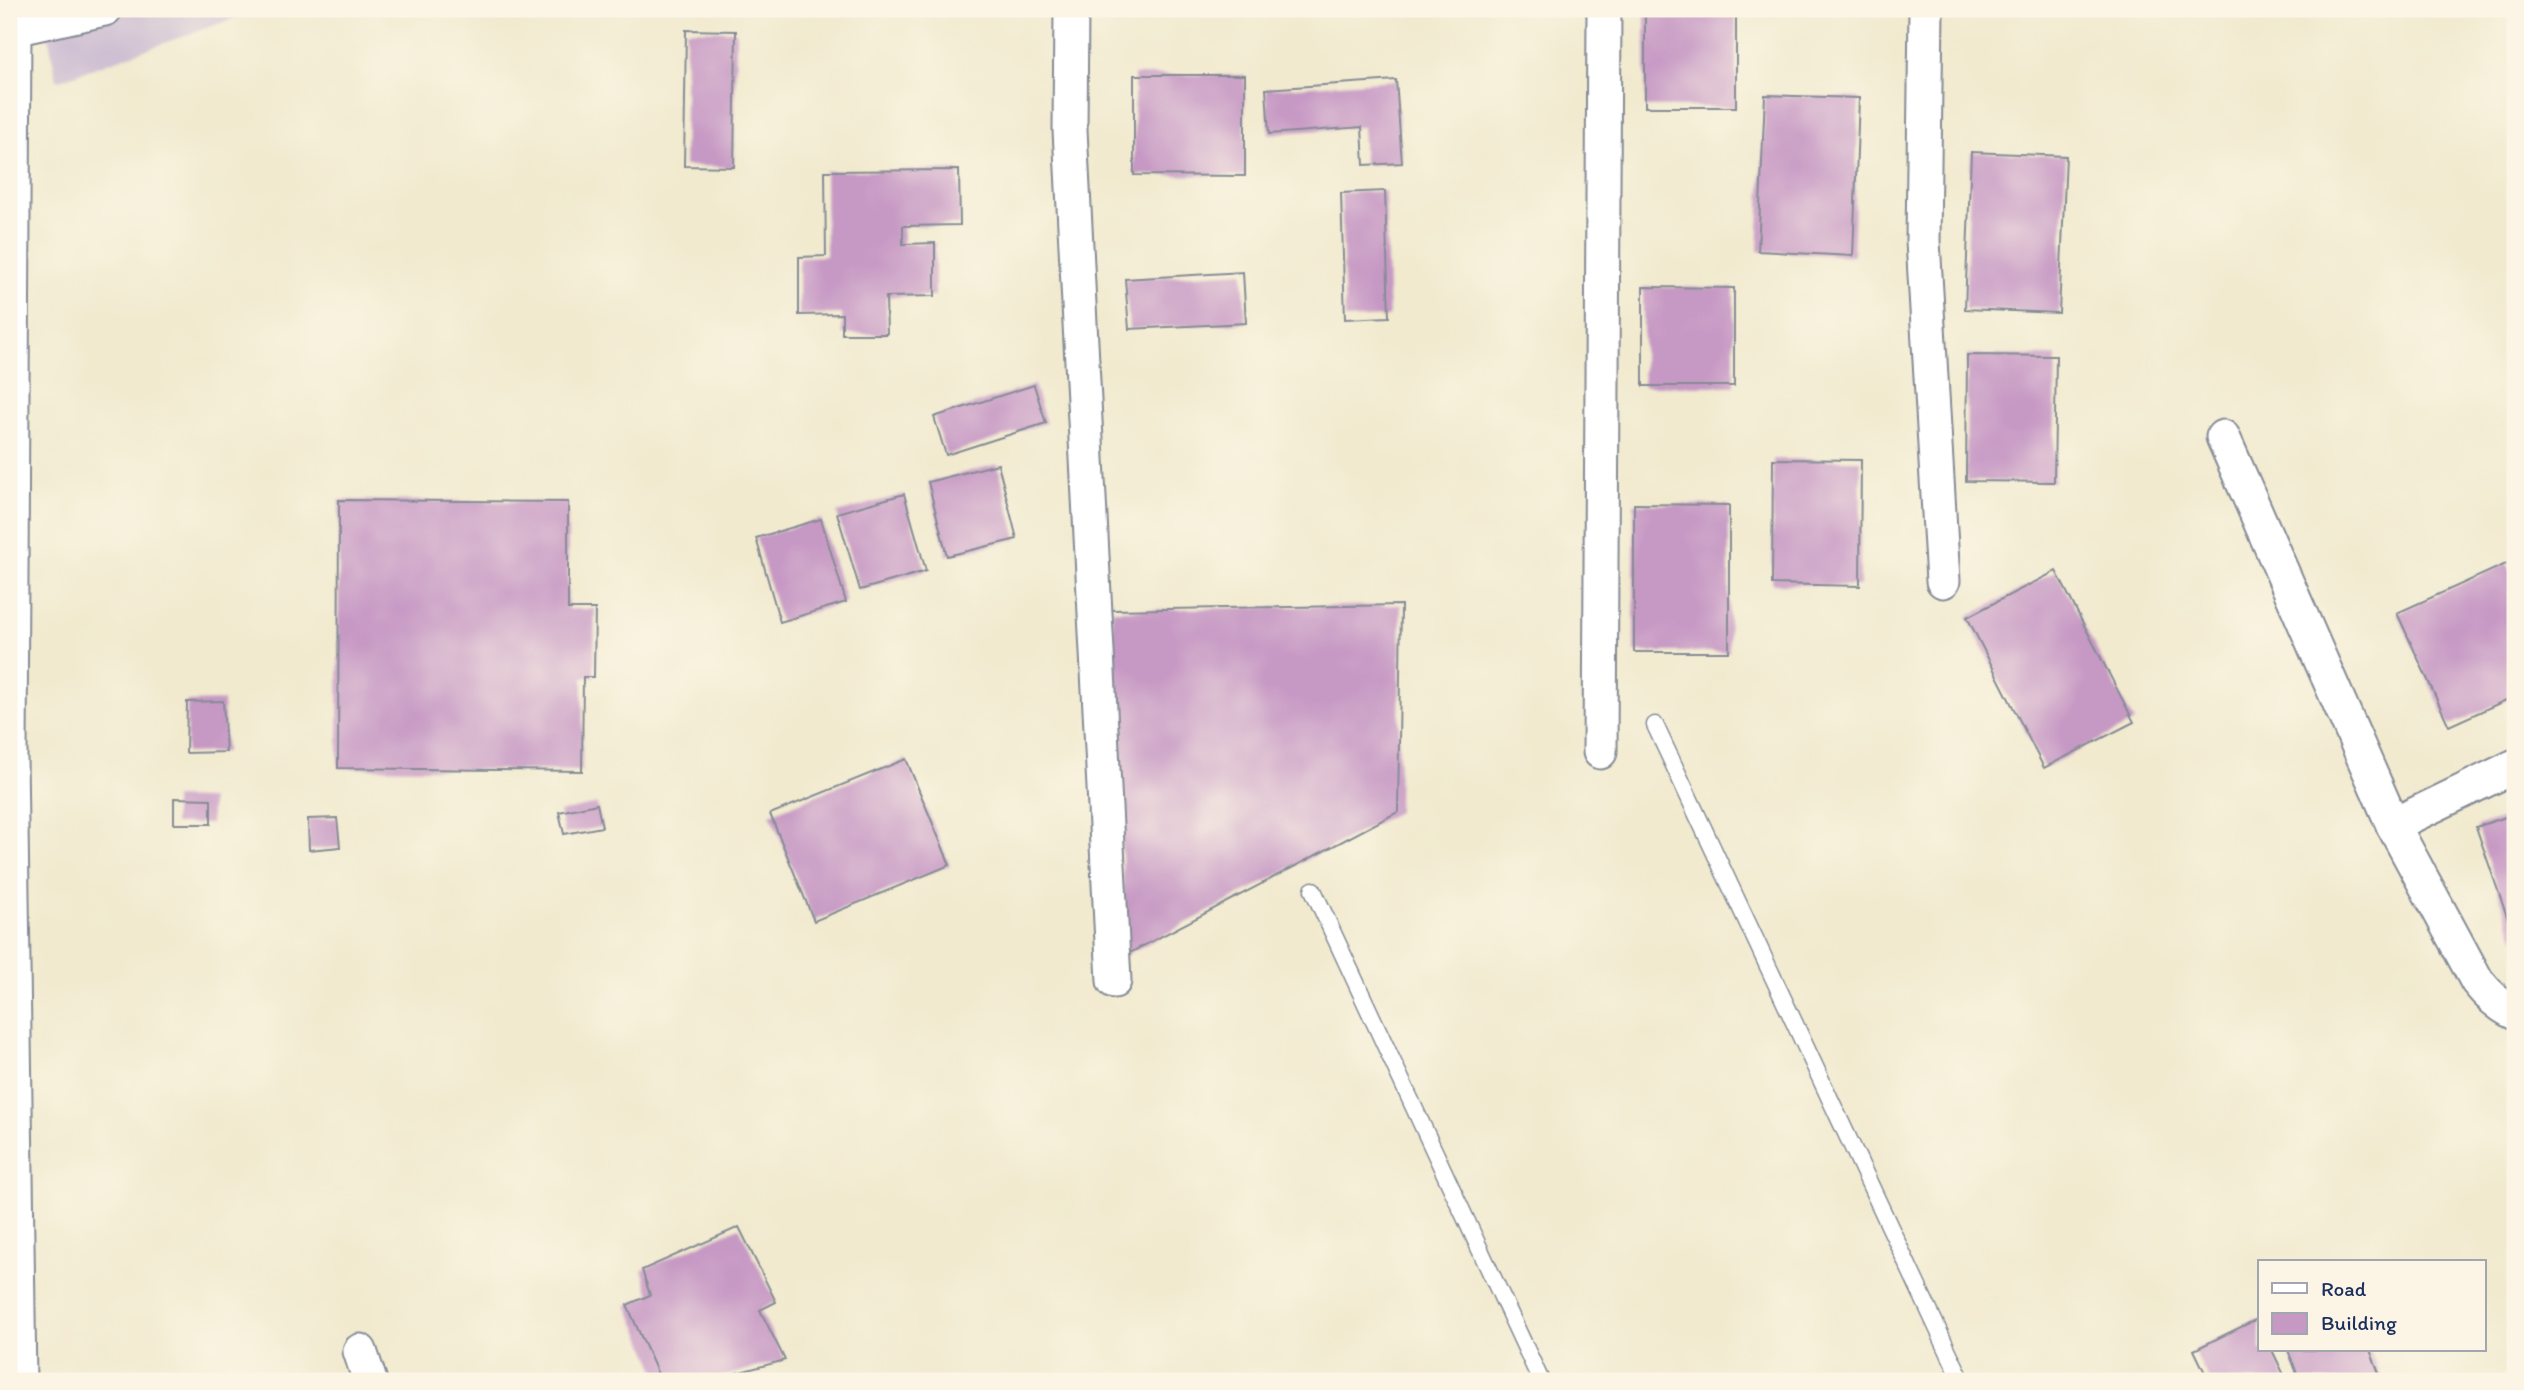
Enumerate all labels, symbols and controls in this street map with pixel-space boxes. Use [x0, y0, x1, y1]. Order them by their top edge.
legend [2258, 1260, 2486, 1352]
text: Road [2321, 1276, 2367, 1301]
text: Building [2321, 1310, 2397, 1335]

